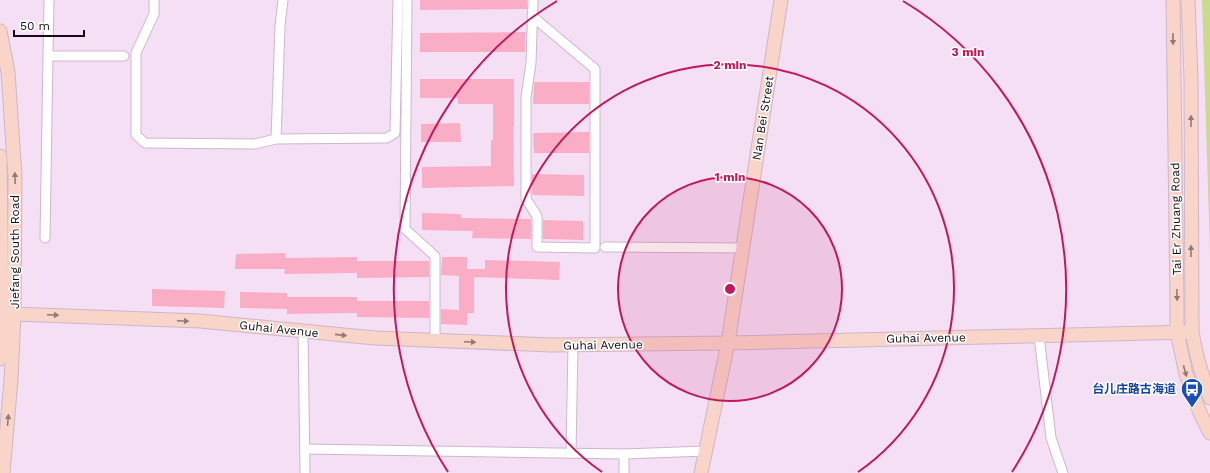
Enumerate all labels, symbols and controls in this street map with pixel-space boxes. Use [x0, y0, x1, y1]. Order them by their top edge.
scale bar [14, 12, 84, 38]
text: 50 m [20, 19, 50, 33]
one-way arrow [1170, 33, 1176, 46]
text: 3 min [952, 45, 984, 59]
text: 2 min [714, 58, 746, 72]
street label: Nan Bei Street [749, 75, 777, 161]
one-way arrow [1188, 114, 1194, 127]
street label: Tai Er Zhuang Road [1168, 162, 1184, 276]
text: 1 min [715, 170, 745, 184]
one-way arrow [11, 172, 18, 184]
street label: Jiefang South Road [8, 195, 22, 309]
one-way arrow [1188, 244, 1194, 257]
centre of rings [723, 282, 737, 296]
one-way arrow [1174, 289, 1180, 302]
one-way arrow [47, 312, 59, 319]
one-way arrow [177, 317, 189, 324]
street label: Guhai Avenue [239, 318, 319, 340]
street label: Guhai Avenue [886, 330, 966, 346]
one-way arrow [335, 332, 347, 338]
street label: Guhai Avenue [563, 337, 643, 353]
one-way arrow [464, 339, 477, 345]
one-way arrow [1182, 365, 1188, 377]
bus stop icon: 台儿庄路古海道 [1179, 376, 1205, 409]
place label: 台儿庄路古海道 [1092, 382, 1176, 396]
one-way arrow [5, 414, 11, 426]

